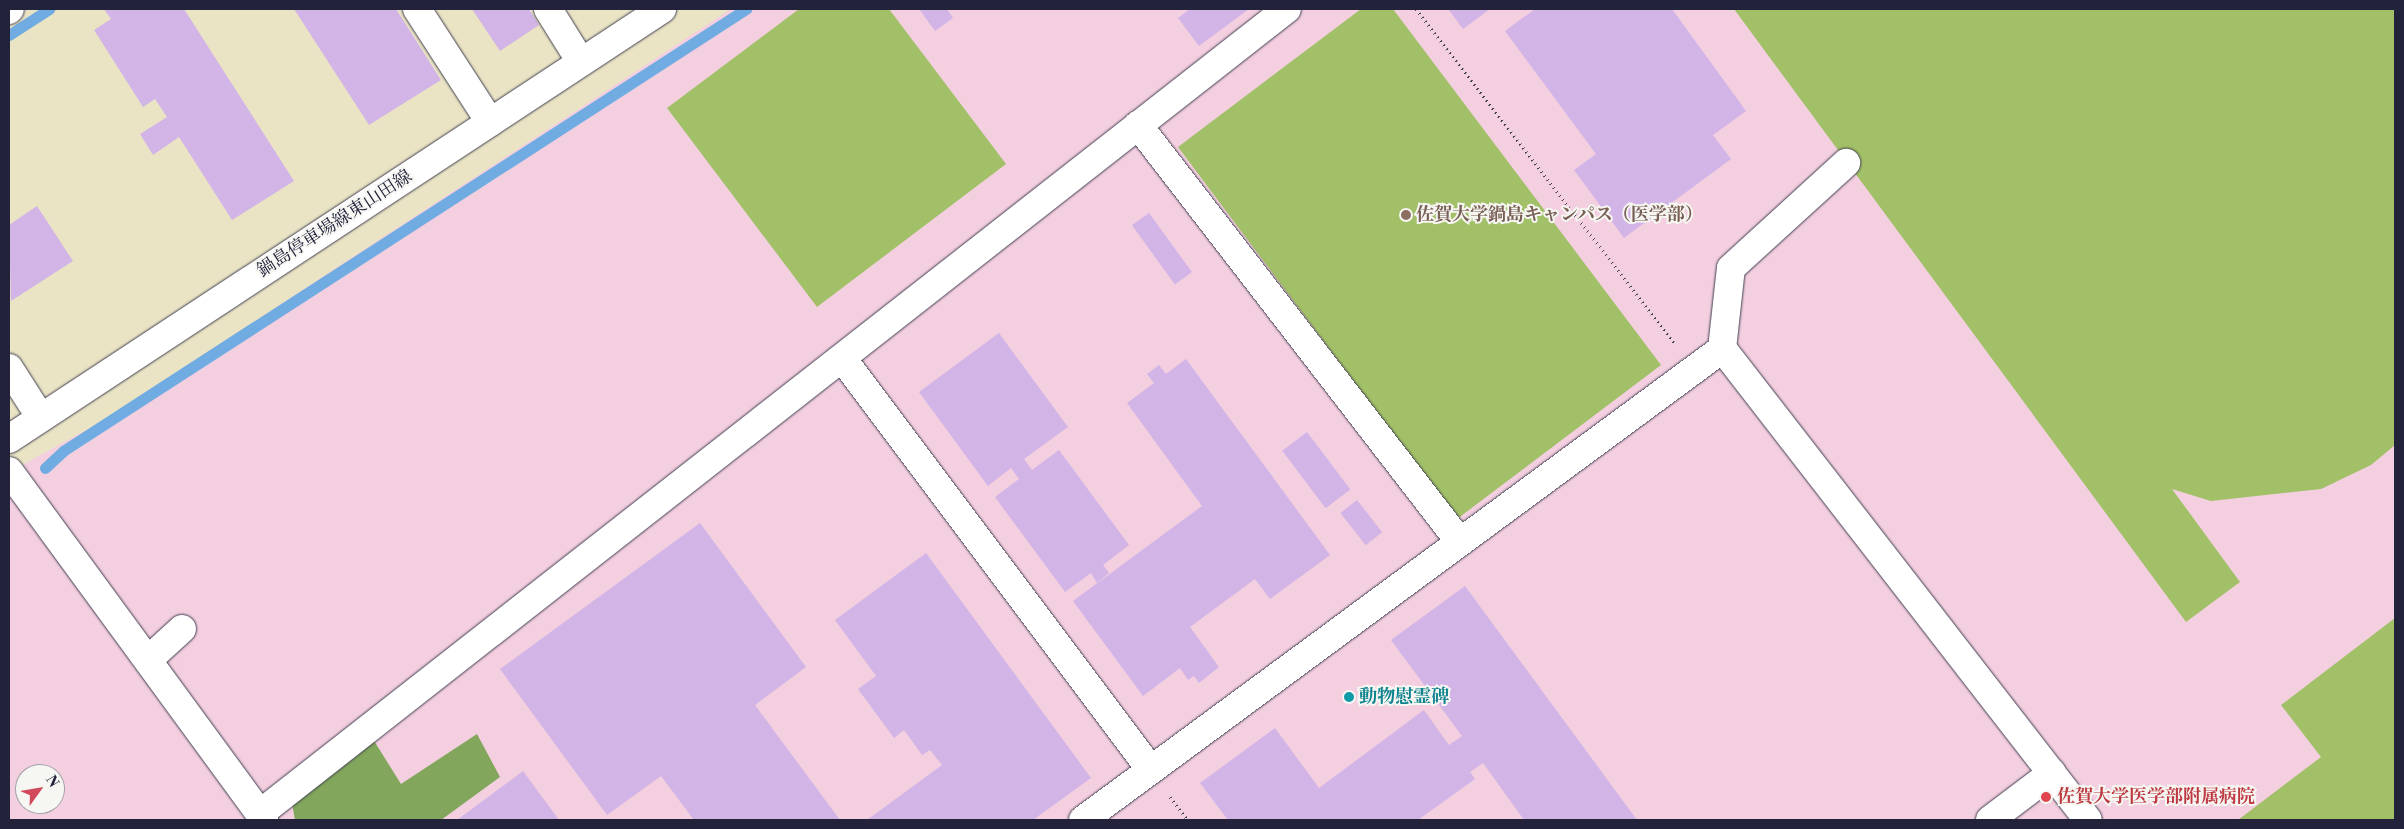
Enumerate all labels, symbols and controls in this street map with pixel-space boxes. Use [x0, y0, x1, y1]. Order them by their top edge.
street label: 鍋島停車場線東山田線 [254, 166, 416, 282]
place label: 佐賀大学鍋島キャンパス（医学部） [1416, 204, 1704, 226]
marker: 佐賀大学鍋島キャンパス（医学部） [1400, 209, 1412, 221]
place label: 動物慰霊碑 [1359, 686, 1449, 708]
marker: 動物慰霊碑 [1343, 691, 1355, 703]
north arrow [15, 764, 65, 814]
text: N [41, 772, 62, 791]
place label: 佐賀大学医学部附属病院 [2057, 786, 2255, 808]
marker: 佐賀大学医学部附属病院 [2039, 790, 2053, 804]

